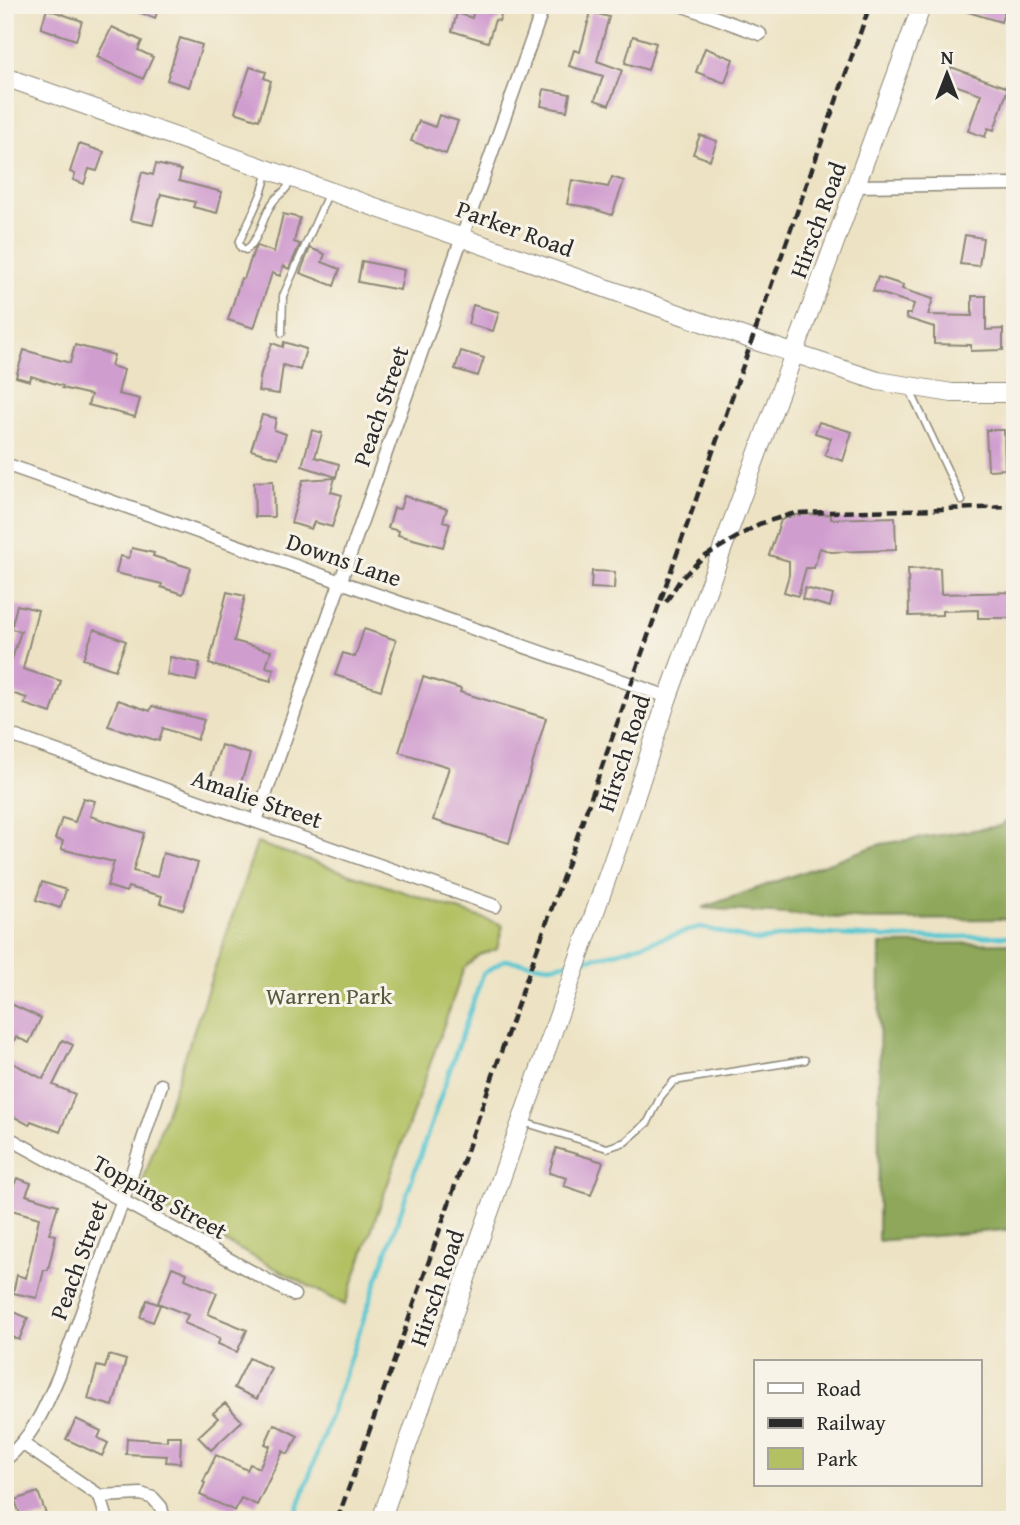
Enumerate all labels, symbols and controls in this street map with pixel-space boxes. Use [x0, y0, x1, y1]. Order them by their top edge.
north arrow [912, 38, 982, 108]
text: N [941, 43, 954, 71]
street label: Hirsch Road [780, 157, 855, 283]
street label: Parker Road [452, 191, 579, 266]
street label: Peach Street [344, 340, 418, 471]
street label: Downs Lane [282, 524, 406, 596]
street label: Hirsch Road [588, 690, 659, 816]
street label: Amalie Street [187, 760, 328, 837]
park label: Warren Park [266, 978, 393, 1013]
street label: Topping Street [87, 1145, 234, 1248]
street label: Peach Street [41, 1194, 117, 1325]
street label: Hirsch Road [400, 1225, 473, 1351]
legend [754, 1360, 982, 1486]
text: Road [817, 1373, 862, 1404]
text: Railway [817, 1407, 886, 1438]
text: Park [817, 1443, 858, 1474]

